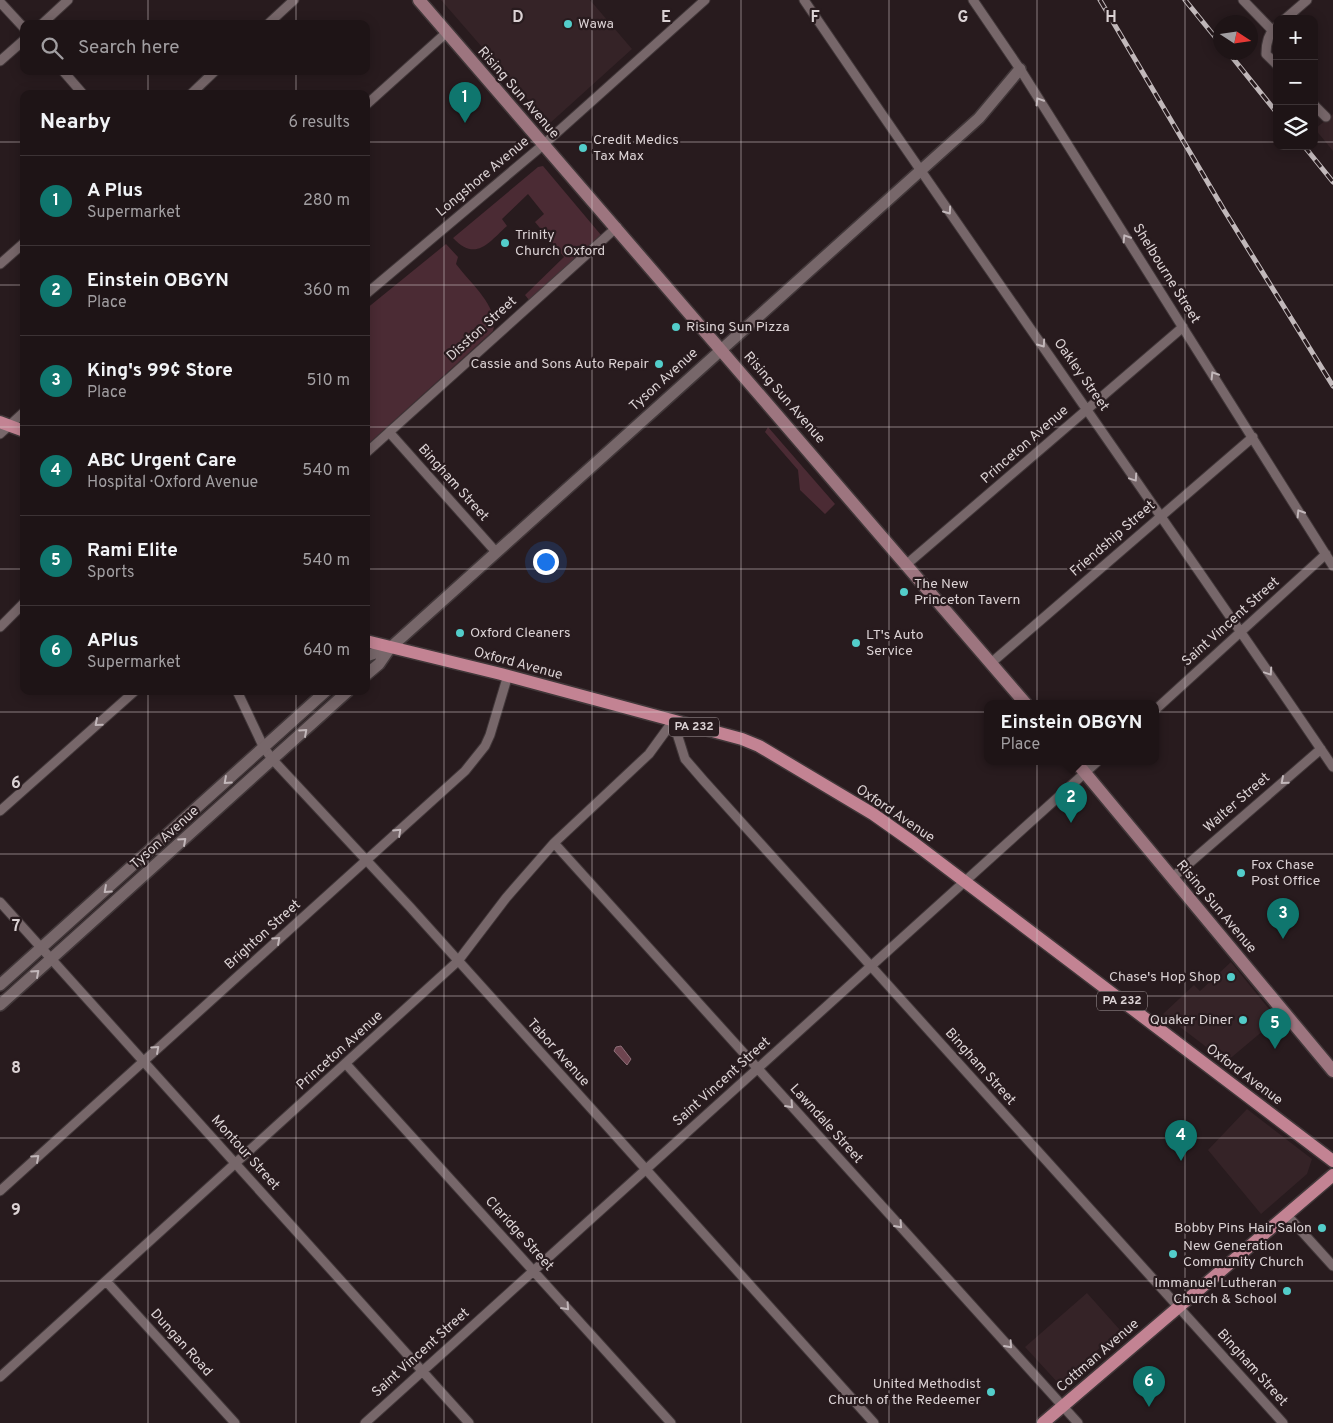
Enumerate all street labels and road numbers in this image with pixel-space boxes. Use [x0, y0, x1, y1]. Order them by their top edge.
street label: Rising Sun Avenue [474, 44, 562, 142]
street label: Longshore Avenue [433, 133, 533, 221]
street label: Shelbourne Street [1128, 221, 1204, 327]
street label: Disston Street [443, 293, 521, 365]
street label: Oakley Street [1050, 335, 1112, 415]
street label: Tyson Avenue [626, 345, 702, 415]
street label: Rising Sun Avenue [740, 349, 828, 447]
street label: Princeton Avenue [978, 402, 1072, 488]
street label: Bingham Street [414, 441, 492, 525]
street label: Friendship Street [1067, 497, 1159, 581]
street label: Saint Vincent Street [1179, 574, 1283, 670]
street label: Oxford Avenue [472, 644, 564, 684]
road number: PA 232 [669, 718, 719, 736]
street label: Walter Street [1200, 770, 1274, 836]
street label: Oxford Avenue [852, 781, 938, 847]
street label: Tyson Avenue [127, 803, 203, 873]
street label: Rising Sun Avenue [1172, 857, 1260, 957]
street label: Brighton Street [222, 896, 304, 974]
road number: PA 232 [1097, 991, 1147, 1010]
street label: Princeton Avenue [293, 1008, 387, 1094]
street label: Tabor Avenue [523, 1016, 593, 1090]
street label: Bingham Street [941, 1025, 1019, 1109]
street label: Saint Vincent Street [670, 1034, 774, 1130]
street label: Oxford Avenue [1202, 1041, 1286, 1109]
street label: Lawndale Street [786, 1081, 866, 1167]
street label: Montour Street [207, 1112, 283, 1194]
street label: Claridge Street [481, 1193, 557, 1275]
street label: Saint Vincent Street [369, 1305, 473, 1401]
street label: Dungan Road [146, 1306, 216, 1380]
street label: Cottman Avenue [1053, 1316, 1143, 1396]
street label: Bingham Street [1213, 1326, 1291, 1410]

